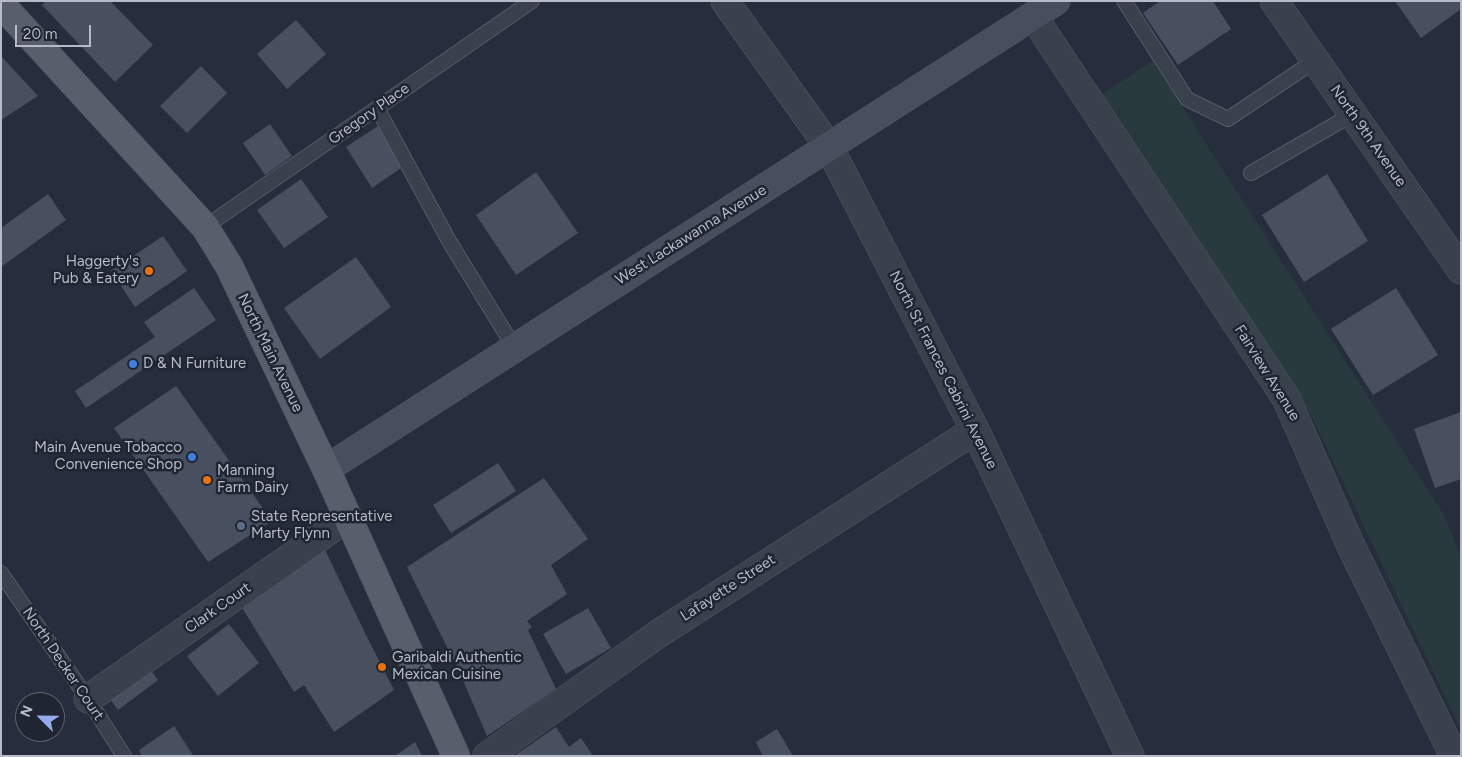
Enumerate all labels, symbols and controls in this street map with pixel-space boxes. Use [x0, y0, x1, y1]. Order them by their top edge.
scale bar [18, 15, 94, 47]
text: 20 m [23, 25, 57, 43]
street label: Gregory Place [325, 79, 413, 149]
street label: North 9th Avenue [1326, 82, 1410, 190]
street label: West Lackawanna Avenue [612, 181, 770, 289]
place label: Haggerty's Pub & Eatery [53, 253, 139, 288]
marker: Haggerty's Pub & Eatery [143, 265, 155, 277]
street label: North St Frances Cabrini Avenue [885, 268, 1001, 472]
street label: North Main Avenue [233, 291, 307, 415]
street label: Fairview Avenue [1230, 322, 1304, 424]
place label: D & N Furniture [143, 355, 246, 373]
marker: D & N Furniture [127, 358, 139, 370]
place label: Main Avenue Tobacco Convenience Shop [34, 439, 182, 474]
marker: Main Avenue Tobacco Convenience Shop [186, 451, 198, 463]
place label: Manning Farm Dairy [217, 462, 289, 497]
marker: Manning Farm Dairy [201, 474, 213, 486]
place label: State Representative Marty Flynn [251, 508, 393, 543]
marker: State Representative Marty Flynn [235, 520, 247, 532]
street label: Lafayette Street [677, 551, 779, 625]
street label: Clark Court [182, 579, 254, 637]
street label: North Decker Court [19, 604, 107, 724]
place label: Garibaldi Authentic Mexican Cuisine [392, 649, 522, 684]
marker: Garibaldi Authentic Mexican Cuisine [376, 661, 388, 673]
north arrow [15, 692, 65, 742]

